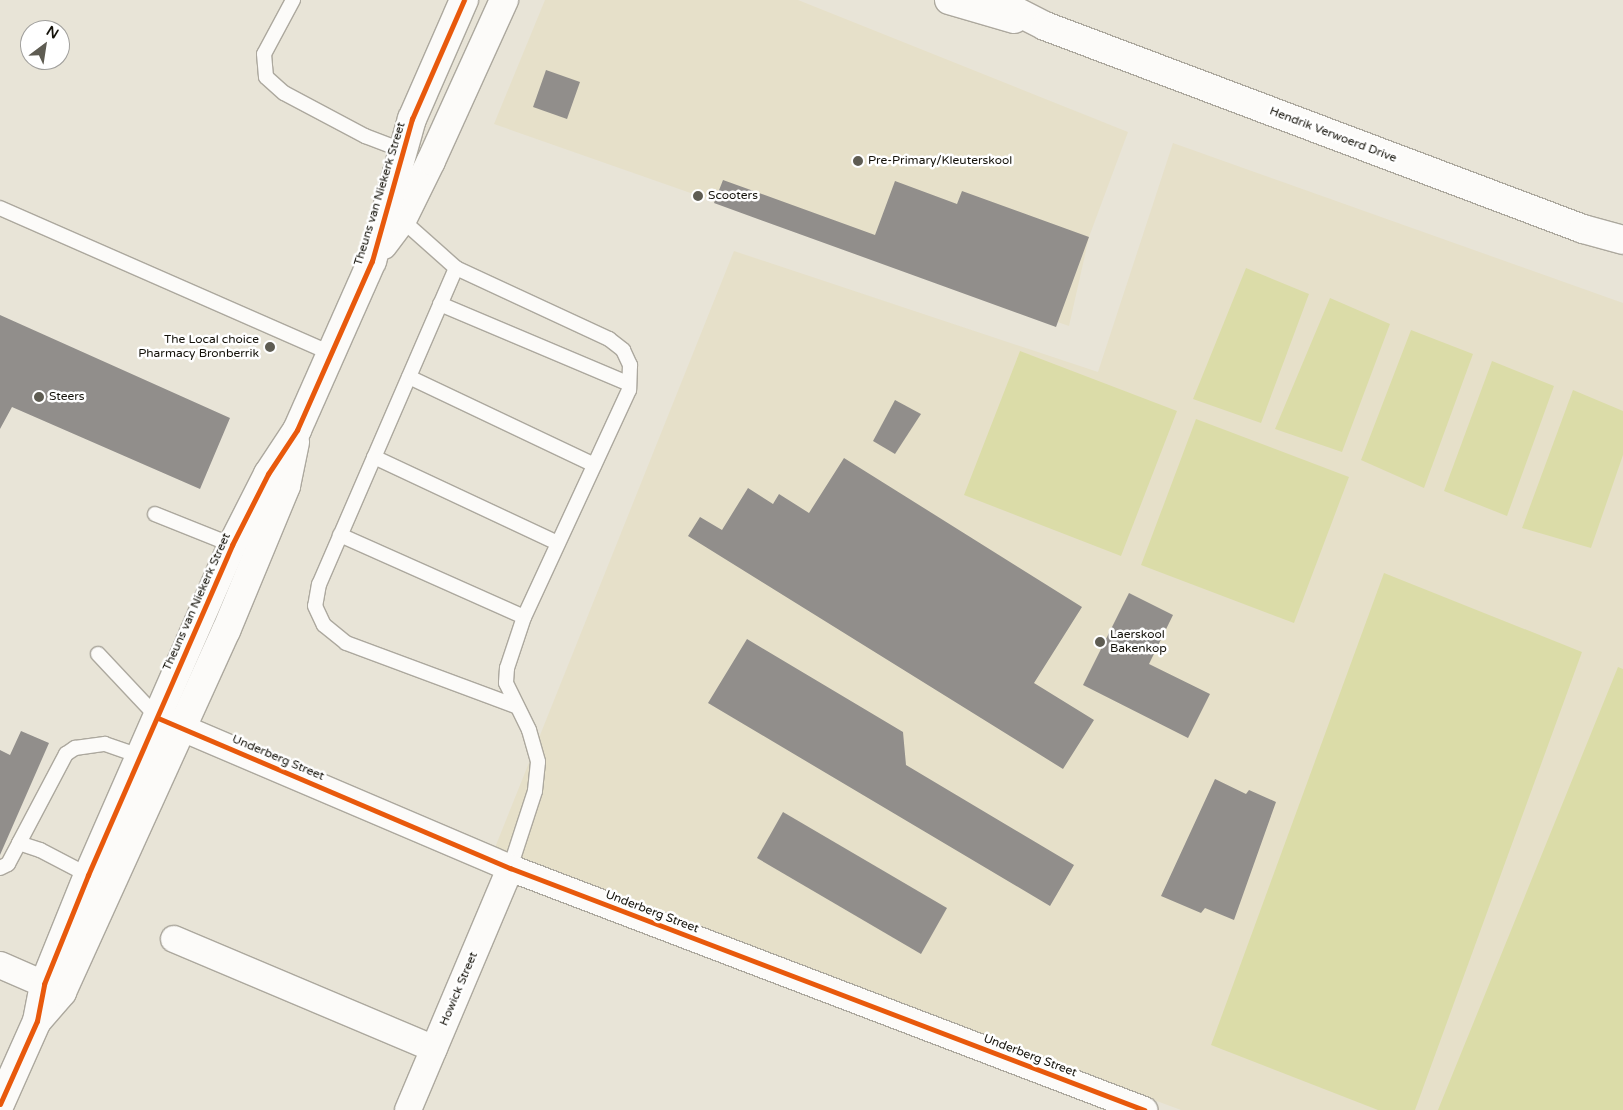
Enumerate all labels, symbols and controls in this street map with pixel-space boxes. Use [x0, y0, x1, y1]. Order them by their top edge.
north arrow [20, 20, 70, 70]
text: N [43, 22, 62, 43]
street label: Hendrik Verwoerd Drive [1267, 104, 1399, 166]
street label: Theuns van Niekerk Street [351, 120, 409, 268]
place label: Pre-Primary/Kleuterskool [868, 154, 1012, 168]
marker: Pre-Primary/Kleuterskool [852, 155, 864, 167]
place label: Scooters [708, 189, 758, 203]
marker: Scooters [692, 190, 704, 202]
place label: The Local choice Pharmacy Bronberrik [138, 333, 259, 361]
marker: The Local choice Pharmacy Bronberrik [263, 340, 277, 354]
place label: Steers [49, 390, 85, 404]
marker: Steers [33, 391, 45, 403]
street label: Theuns van Niekerk Street [160, 531, 234, 673]
place label: Laerskool Bakenkop [1110, 628, 1167, 656]
marker: Laerskool Bakenkop [1094, 636, 1106, 648]
street label: Underberg Street [230, 732, 326, 784]
street label: Underberg Street [603, 888, 701, 936]
street label: Howick Street [437, 950, 481, 1028]
street label: Underberg Street [981, 1032, 1079, 1080]

